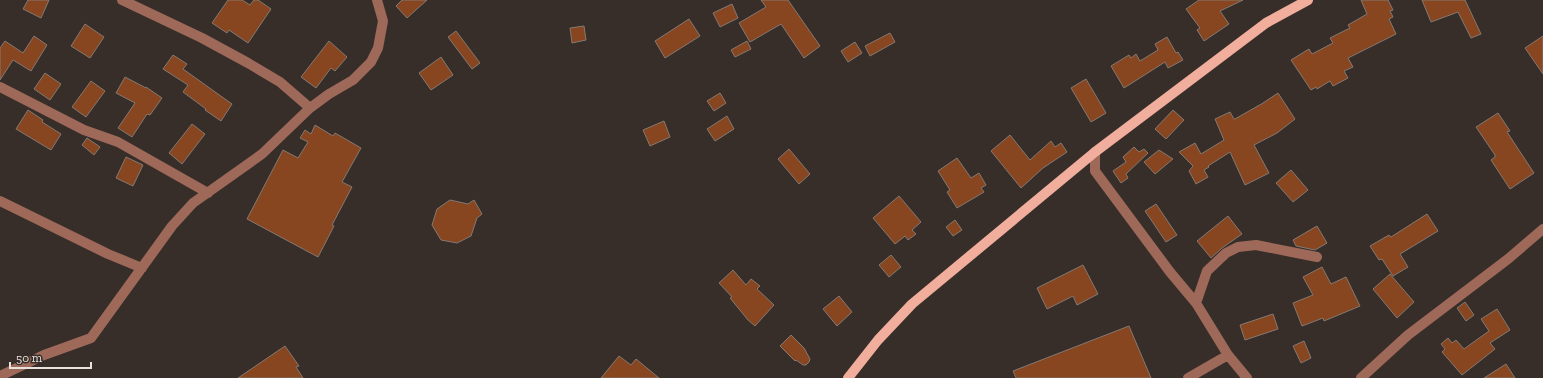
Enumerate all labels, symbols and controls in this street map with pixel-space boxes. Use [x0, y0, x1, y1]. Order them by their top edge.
scale bar [10, 344, 91, 370]
text: 50 m [16, 351, 43, 365]

